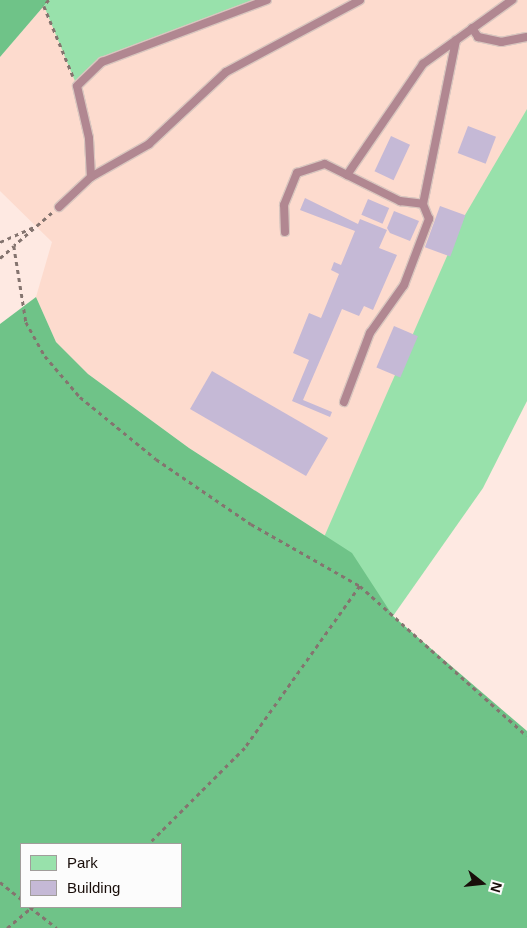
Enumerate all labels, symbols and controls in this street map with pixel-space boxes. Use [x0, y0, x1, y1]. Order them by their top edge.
legend [20, 843, 182, 908]
text: Park [67, 854, 98, 871]
north arrow [457, 858, 507, 908]
text: Building [67, 879, 120, 896]
text: N [487, 880, 506, 894]

